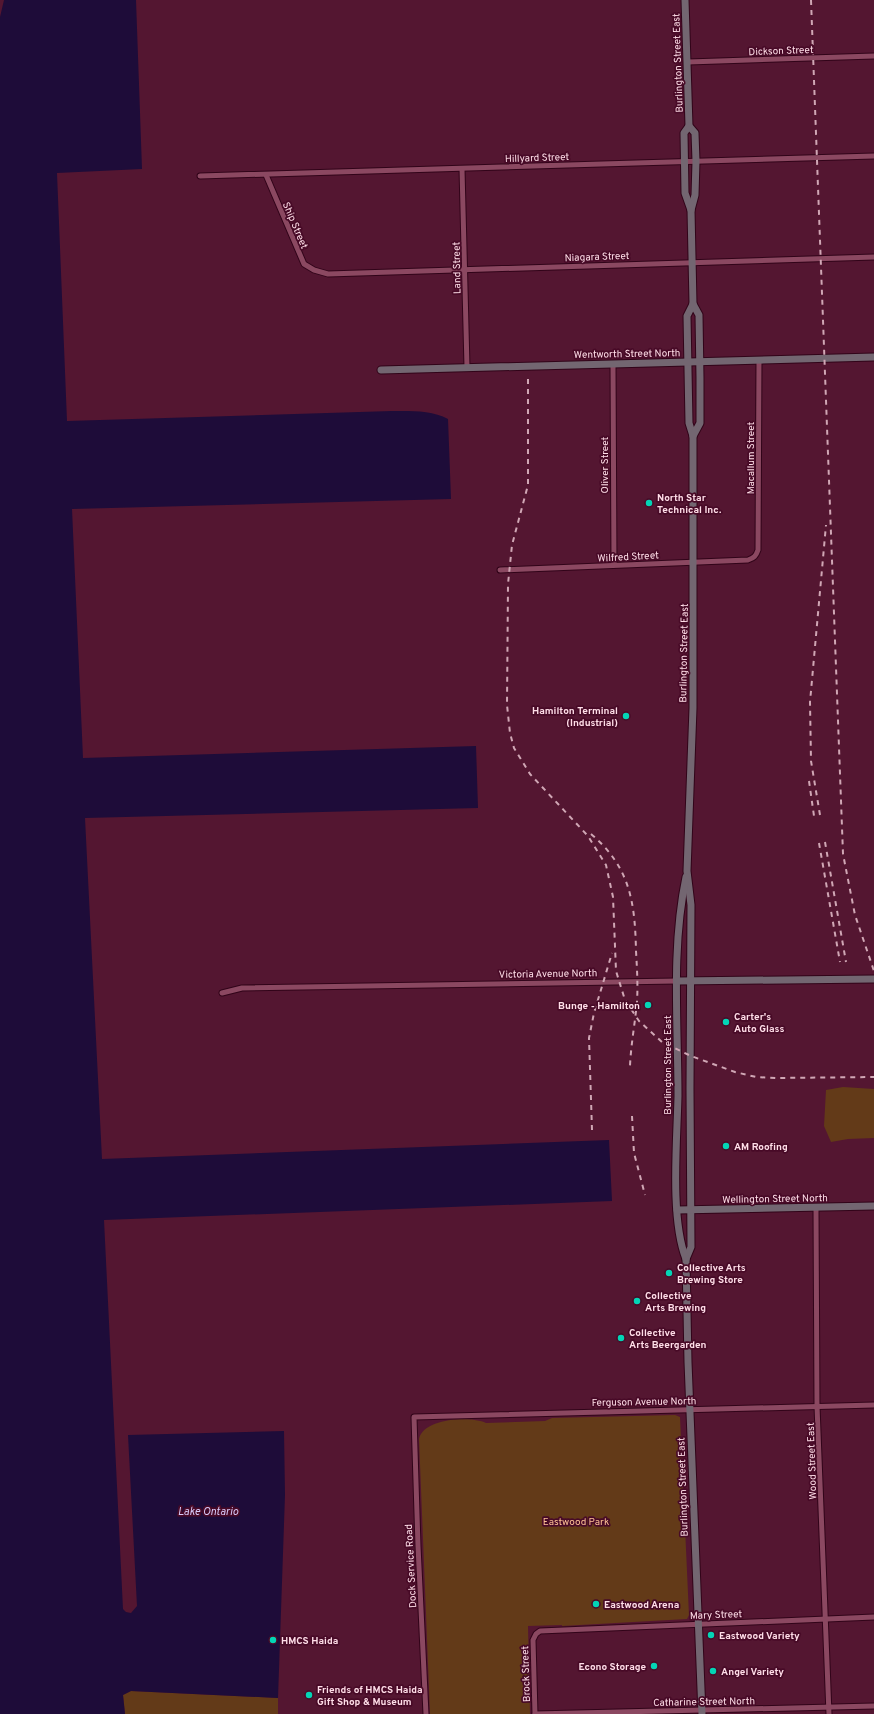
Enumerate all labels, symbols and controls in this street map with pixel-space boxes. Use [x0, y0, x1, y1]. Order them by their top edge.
street label: Burlington Street East [670, 13, 687, 113]
street label: Dickson Street [748, 44, 814, 59]
street label: Hillyard Street [505, 151, 570, 166]
street label: Ship Street [279, 200, 310, 251]
street label: Land Street [451, 242, 464, 294]
street label: Niagara Street [564, 250, 630, 265]
street label: Wentworth Street North [574, 347, 680, 362]
street label: Macallum Street [745, 421, 758, 494]
street label: Oliver Street [599, 436, 612, 493]
place label: North Star Technical Inc. [657, 492, 722, 517]
marker: North Star Technical Inc. [644, 498, 654, 508]
street label: Wilfred Street [597, 549, 659, 566]
street label: Burlington Street East [677, 603, 692, 703]
place label: Hamilton Terminal (Industrial) [532, 705, 618, 730]
marker: Hamilton Terminal (Industrial) [621, 711, 631, 721]
street label: Victoria Avenue North [499, 967, 597, 982]
place label: Bunge - Hamilton [558, 1000, 640, 1013]
marker: Bunge - Hamilton [643, 1000, 653, 1010]
place label: Carter's Auto Glass [734, 1011, 784, 1036]
street label: Burlington Street East [662, 1015, 675, 1115]
marker: Carter's Auto Glass [721, 1017, 731, 1027]
marker: AM Roofing [721, 1141, 731, 1151]
place label: AM Roofing [734, 1141, 788, 1154]
street label: Wellington Street North [722, 1192, 828, 1207]
place label: Collective Arts Brewing Store [677, 1262, 746, 1287]
marker: Collective Arts Brewing Store [664, 1268, 674, 1278]
place label: Collective Arts Brewing [645, 1290, 706, 1315]
marker: Collective Arts Brewing [632, 1296, 642, 1306]
place label: Collective Arts Beergarden [629, 1327, 707, 1352]
marker: Collective Arts Beergarden [616, 1333, 626, 1343]
street label: Ferguson Avenue North [592, 1395, 696, 1410]
street label: Wood Street East [805, 1422, 820, 1500]
street label: Burlington Street East [675, 1437, 692, 1537]
water label: Lake Ontario [178, 1505, 238, 1519]
park label: Eastwood Park [543, 1516, 609, 1529]
street label: Dock Service Road [403, 1524, 420, 1608]
marker: Eastwood Arena [591, 1599, 601, 1609]
place label: Eastwood Arena [604, 1599, 679, 1612]
street label: Mary Street [690, 1608, 743, 1623]
marker: Eastwood Variety [706, 1630, 716, 1640]
place label: Eastwood Variety [719, 1630, 800, 1643]
marker: HMCS Haida [268, 1635, 278, 1645]
place label: HMCS Haida [281, 1635, 338, 1648]
street label: Brock Street [519, 1645, 534, 1702]
place label: Econo Storage [579, 1661, 646, 1674]
marker: Econo Storage [649, 1661, 659, 1671]
marker: Angel Variety [708, 1666, 718, 1676]
place label: Angel Variety [721, 1666, 784, 1679]
place label: Friends of HMCS Haida Gift Shop & Museum [317, 1684, 423, 1709]
marker: Friends of HMCS Haida Gift Shop & Museum [304, 1690, 314, 1700]
street label: Catharine Street North [653, 1695, 755, 1710]

